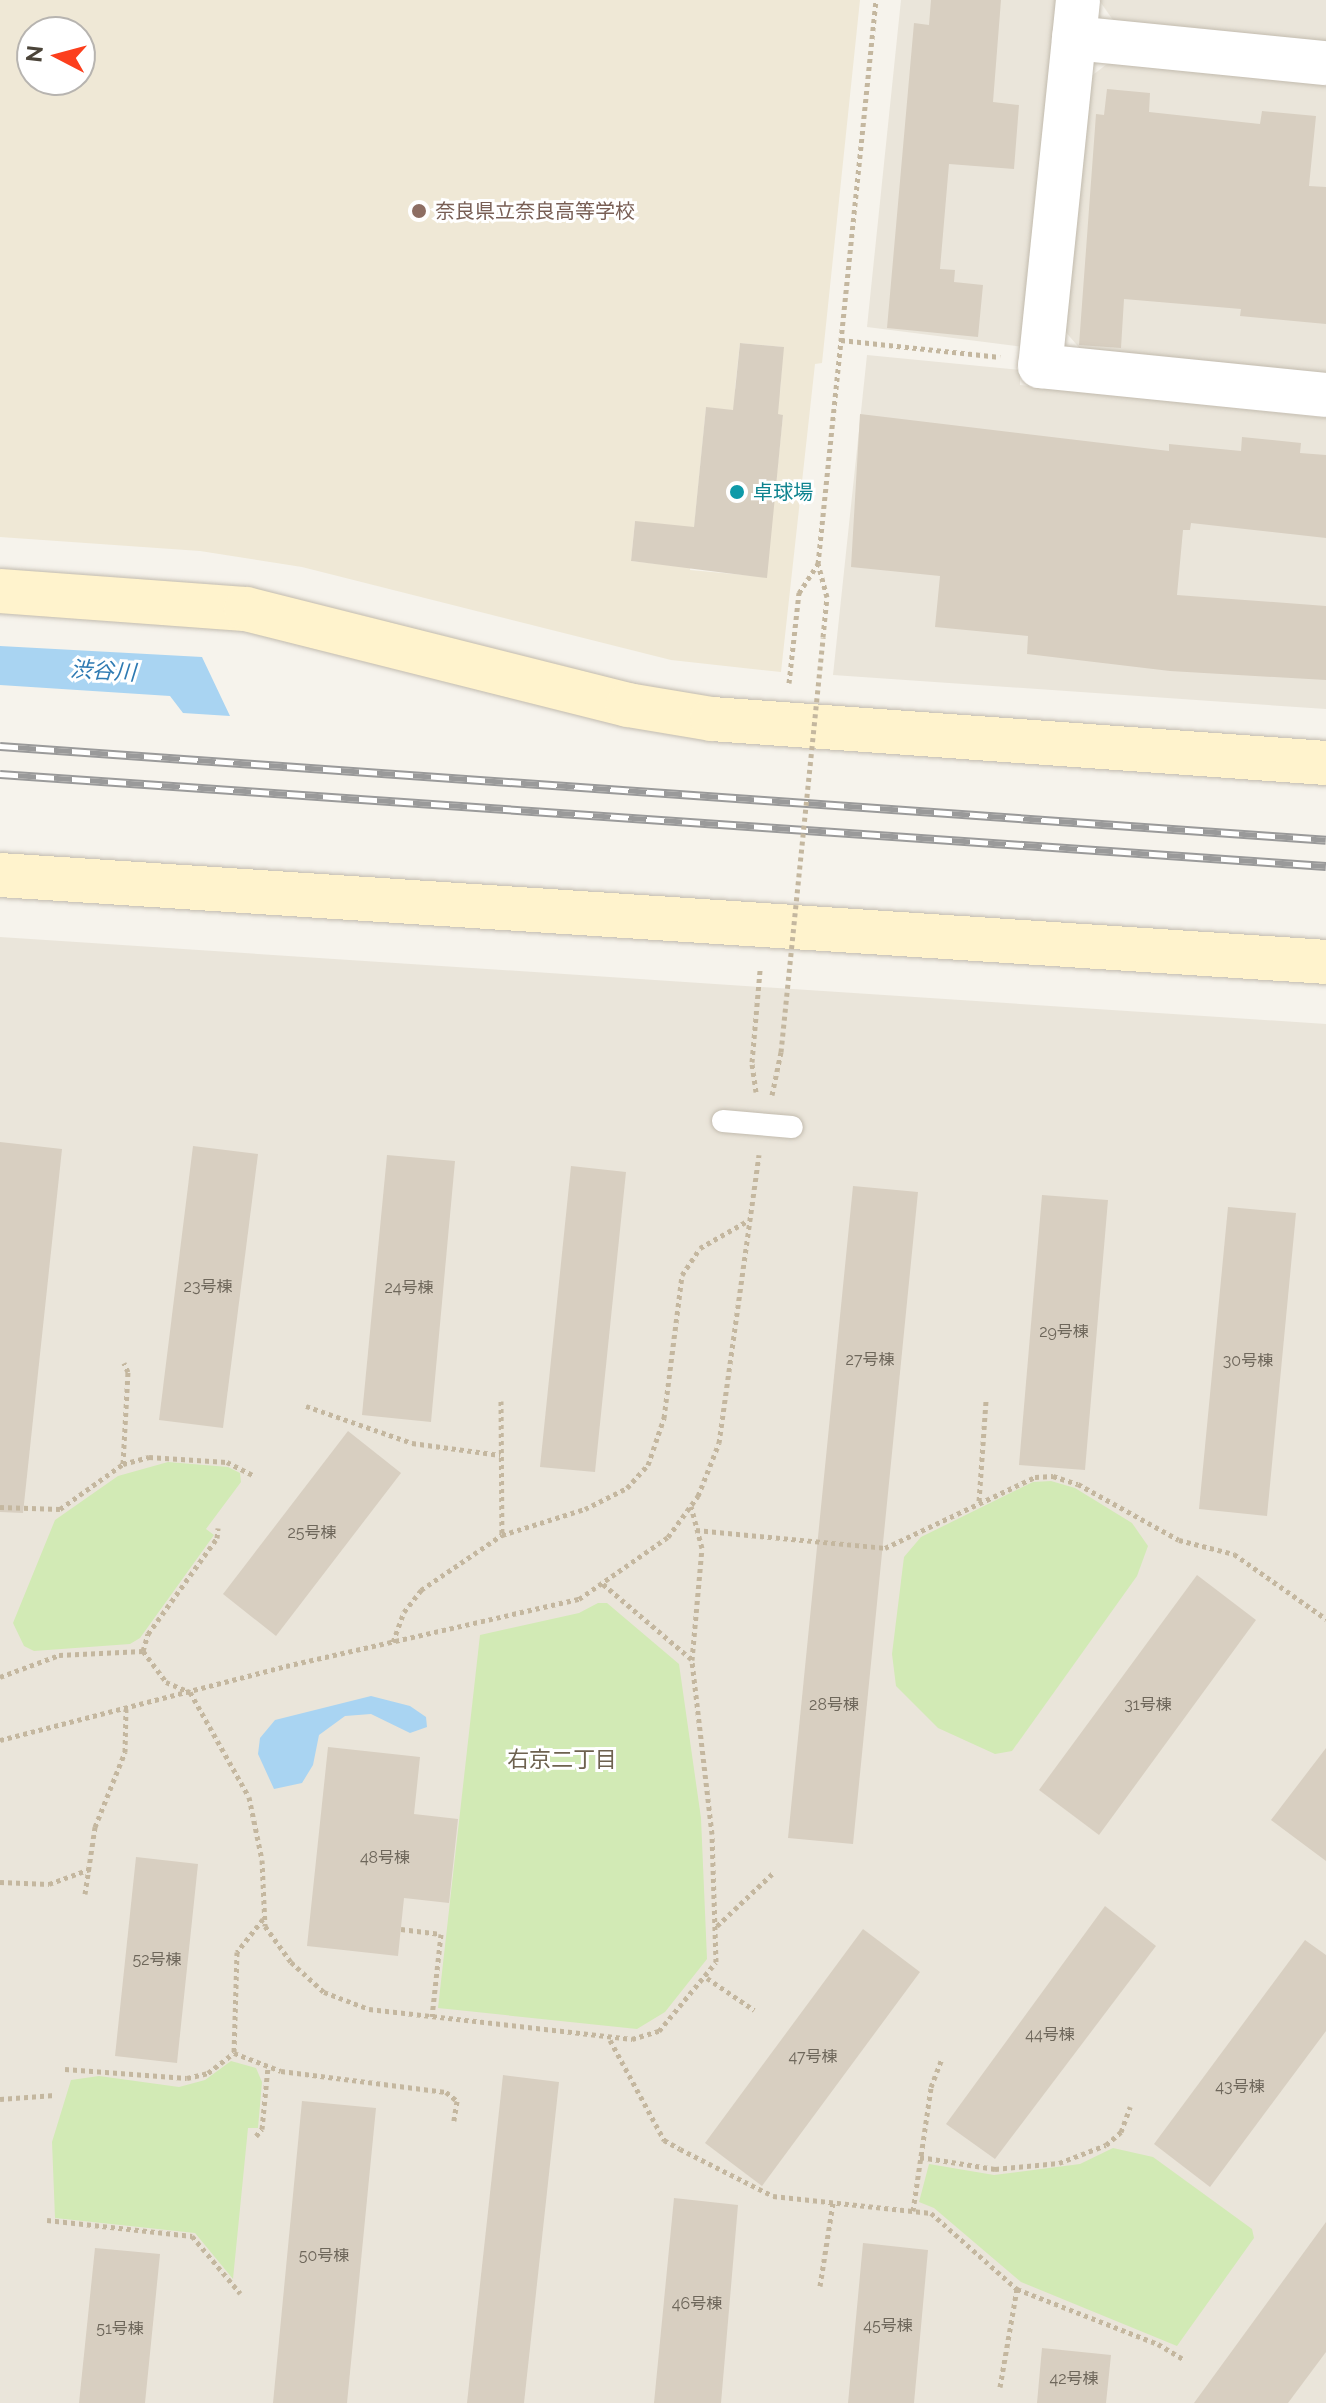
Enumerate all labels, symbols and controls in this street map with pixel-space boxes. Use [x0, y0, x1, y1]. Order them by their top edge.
north arrow [16, 16, 96, 96]
text: N [20, 44, 48, 63]
place label: 奈良県立奈良高等学校 [435, 199, 635, 223]
marker: 奈良県立奈良高等学校 [410, 202, 428, 220]
place label: 卓球場 [753, 480, 813, 504]
marker: 卓球場 [728, 483, 746, 501]
water label: 渋谷川 [69, 656, 137, 686]
house number: 23号棟 [184, 1277, 232, 1297]
house number: 24号棟 [384, 1278, 434, 1298]
house number: 29号棟 [1039, 1322, 1089, 1342]
house number: 27号棟 [846, 1350, 894, 1370]
house number: 30号棟 [1223, 1351, 1273, 1371]
house number: 25号棟 [287, 1523, 337, 1543]
house number: 28号棟 [809, 1695, 859, 1715]
house number: 31号棟 [1124, 1695, 1172, 1715]
district label: 右京二丁目 [507, 1747, 617, 1773]
house number: 48号棟 [360, 1848, 410, 1868]
house number: 52号棟 [132, 1950, 182, 1970]
house number: 44号棟 [1025, 2025, 1075, 2045]
house number: 47号棟 [788, 2047, 838, 2067]
house number: 43号棟 [1215, 2077, 1265, 2097]
house number: 50号棟 [299, 2246, 349, 2266]
house number: 46号棟 [672, 2294, 722, 2314]
house number: 45号棟 [863, 2316, 913, 2336]
house number: 51号棟 [96, 2319, 144, 2339]
house number: 42号棟 [1049, 2369, 1099, 2389]

